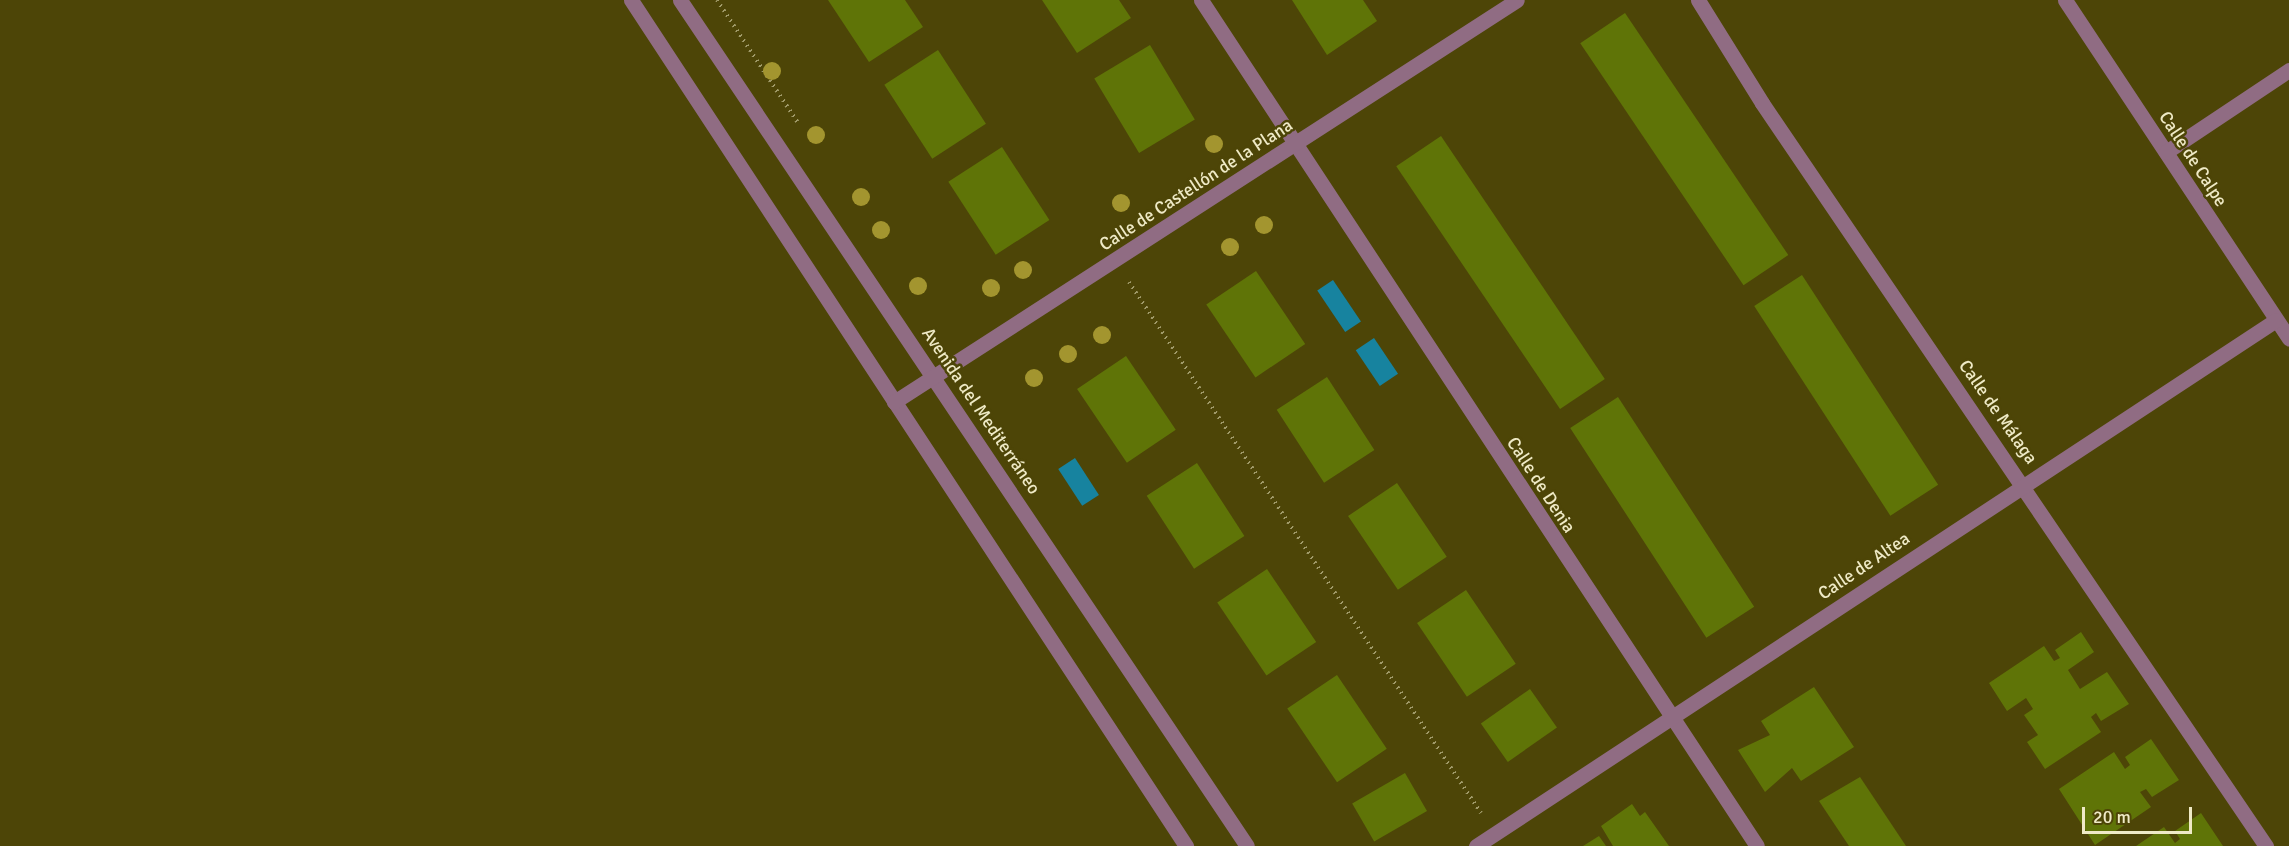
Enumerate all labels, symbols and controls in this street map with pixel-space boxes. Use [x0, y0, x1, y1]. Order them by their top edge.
street label: Calle de Calpe [2154, 107, 2232, 211]
street label: Calle de Castellón de la Plana [1095, 114, 1297, 256]
street label: Avenida del Mediterráneo [917, 324, 1045, 498]
street label: Calle de Málaga [1954, 356, 2042, 468]
street label: Calle de Denia [1502, 433, 1580, 537]
street label: Calle de Altea [1814, 528, 1914, 604]
scale bar [2085, 795, 2194, 833]
text: 20 m [2093, 806, 2131, 828]

